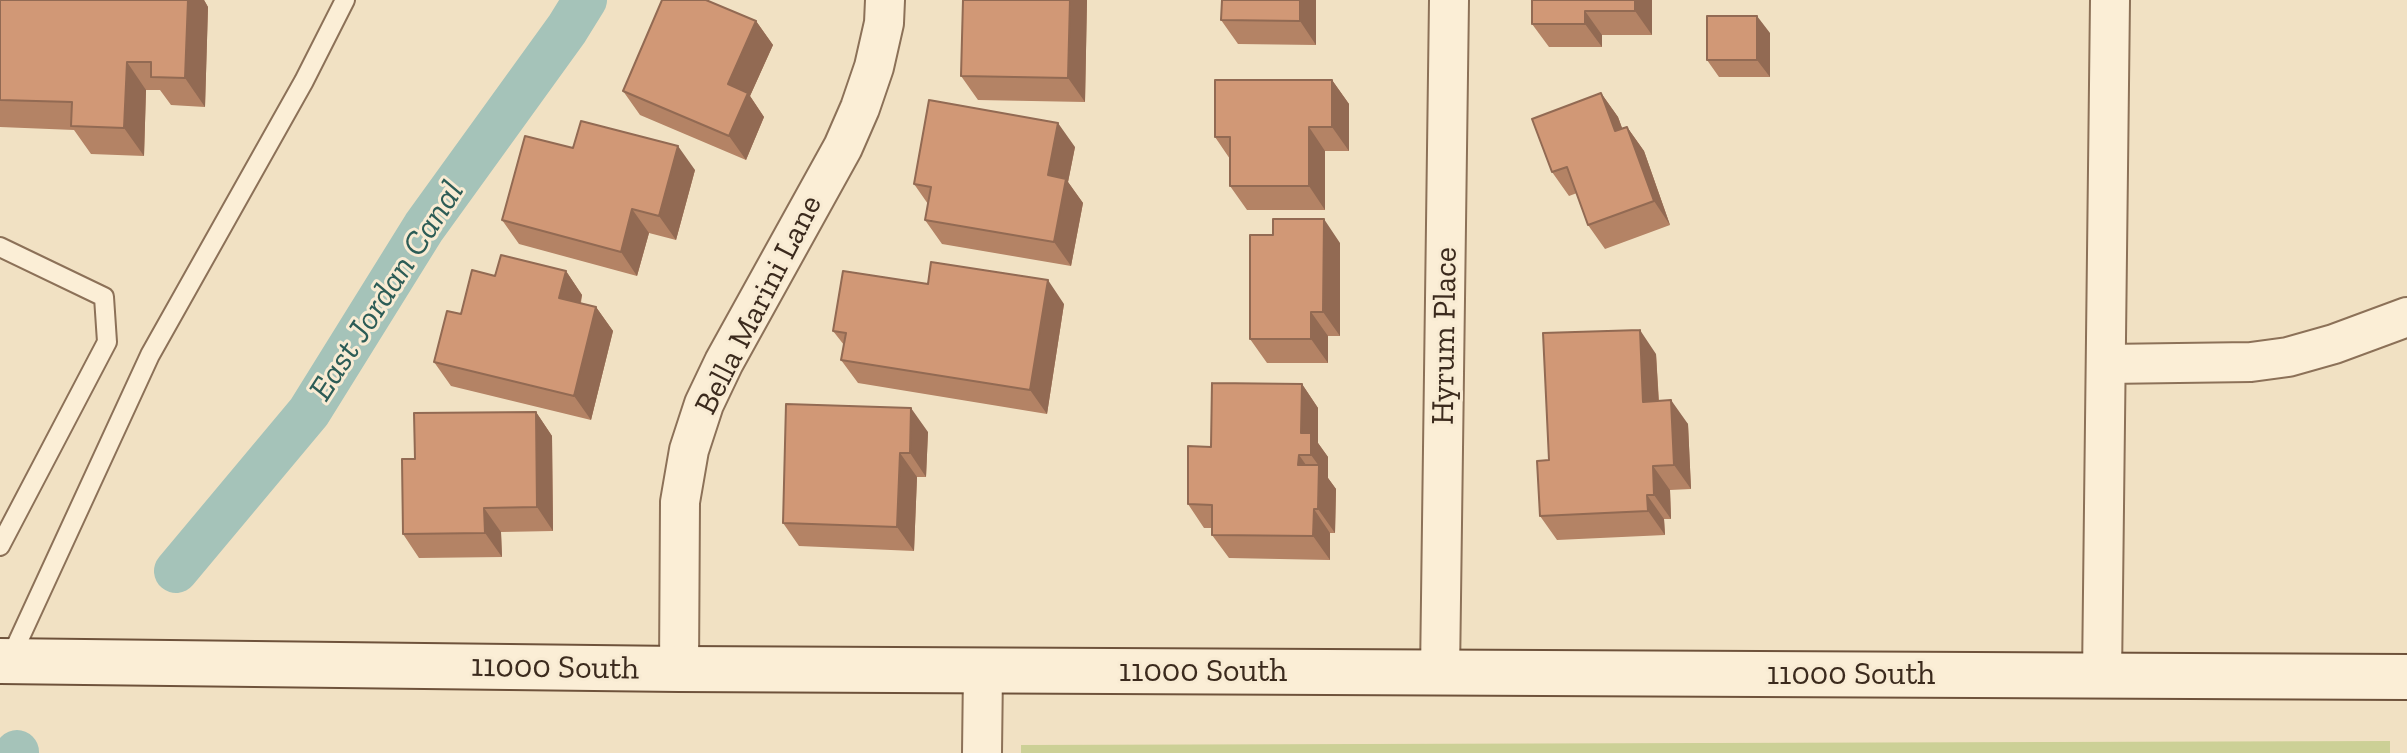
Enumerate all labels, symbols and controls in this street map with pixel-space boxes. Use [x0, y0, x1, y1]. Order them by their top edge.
water label: East Jordan Canal [301, 174, 473, 408]
street label: Bella Marini Lane [687, 189, 831, 421]
street label: Hyrum Place [1424, 247, 1466, 425]
street label: 11000 South [470, 647, 640, 689]
street label: 11000 South [1119, 653, 1287, 691]
street label: 11000 South [1767, 656, 1935, 694]

